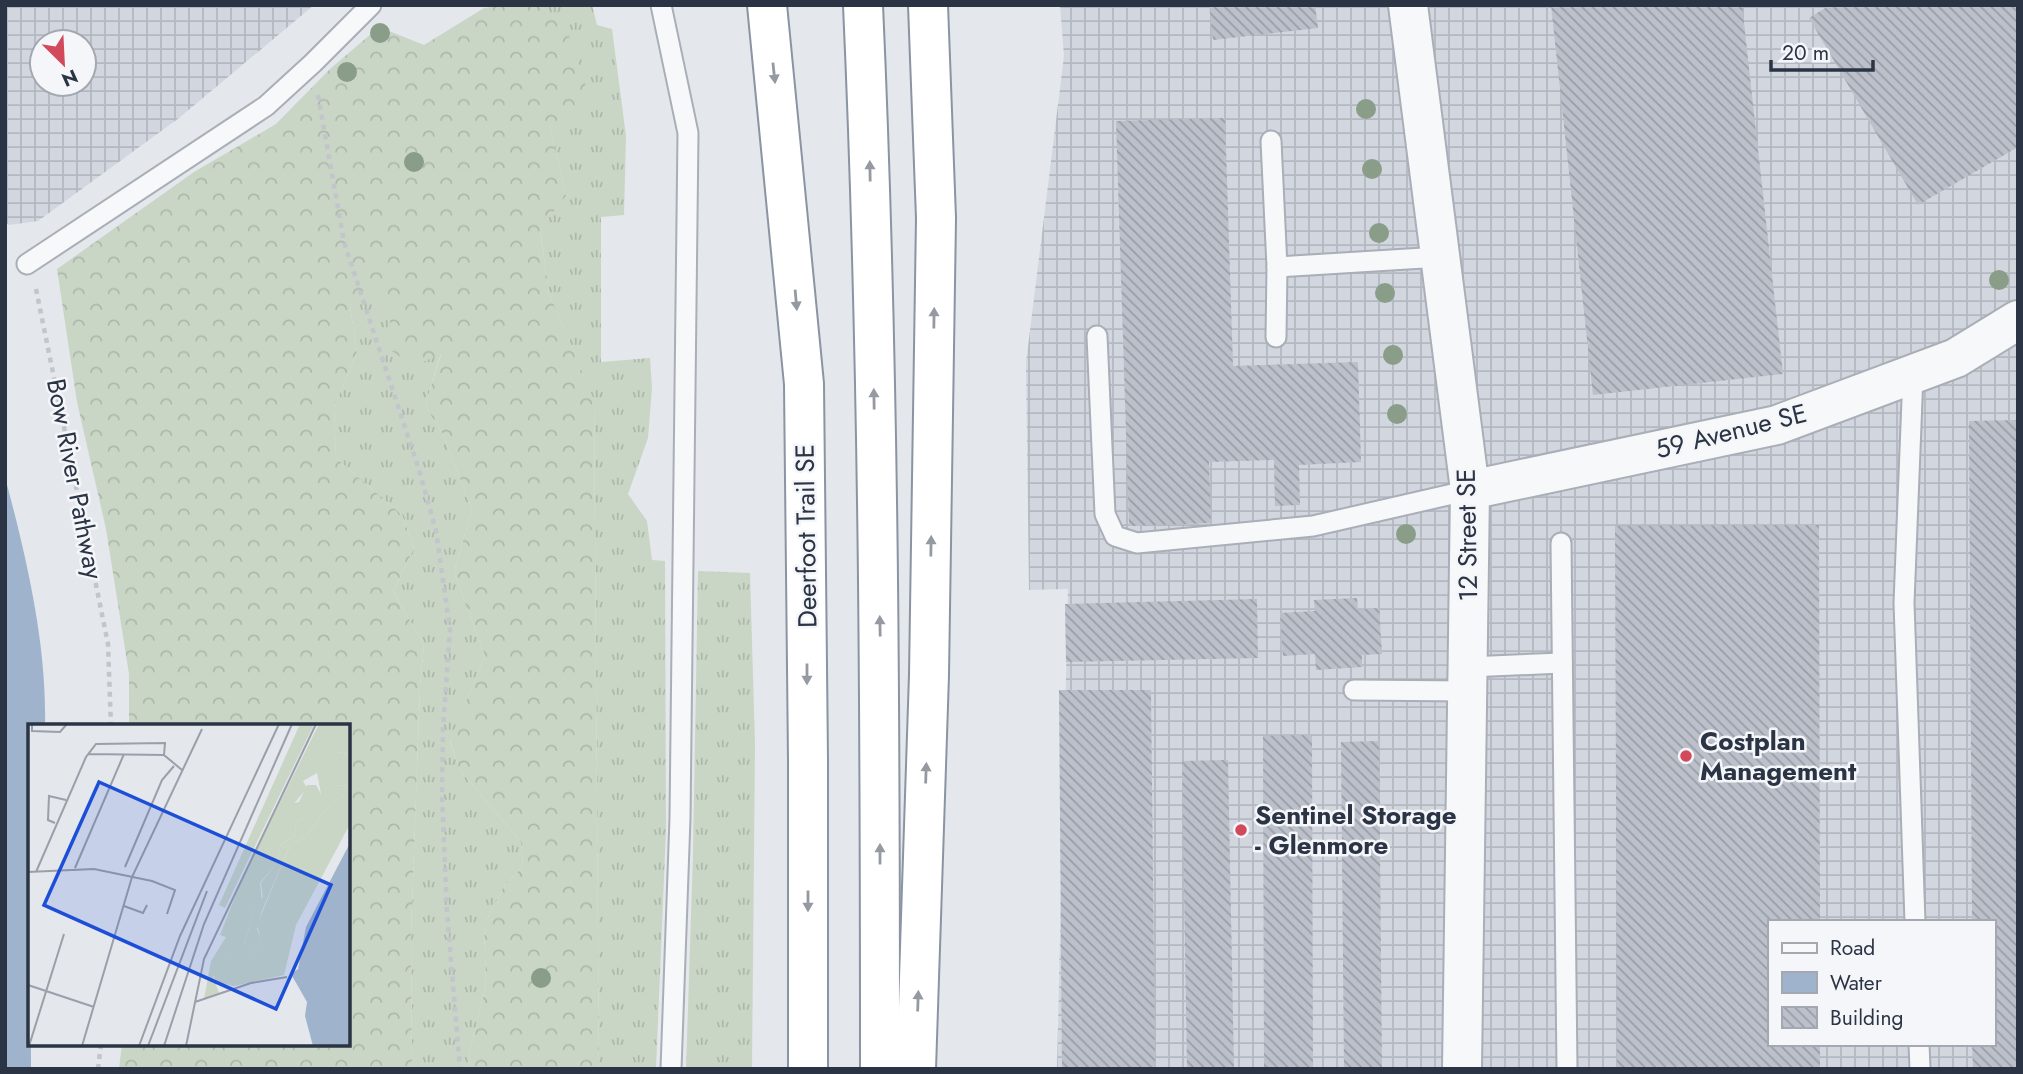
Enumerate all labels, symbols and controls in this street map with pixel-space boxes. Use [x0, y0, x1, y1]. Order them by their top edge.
north arrow [28, 28, 98, 98]
scale bar [1771, 28, 1872, 72]
text: 20 m [1782, 38, 1829, 68]
one-way arrow [769, 62, 780, 84]
text: N [57, 63, 82, 93]
one-way arrow [864, 160, 876, 182]
one-way arrow [790, 289, 801, 311]
one-way arrow [929, 307, 940, 329]
street label: Bow River Pathway [37, 375, 113, 583]
one-way arrow [869, 387, 880, 409]
street label: 59 Avenue SE [1651, 394, 1811, 468]
street label: Deerfoot Trail SE [785, 444, 827, 628]
street label: 12 Street SE [1447, 468, 1487, 602]
one-way arrow [925, 534, 937, 556]
one-way arrow [874, 615, 886, 637]
one-way arrow [801, 663, 813, 685]
place label: Costplan Management [1700, 722, 1857, 790]
inset map [28, 724, 350, 1046]
marker: Costplan Management [1678, 748, 1694, 764]
one-way arrow [920, 762, 931, 784]
place label: Sentinel Storage - Glenmore [1255, 796, 1457, 864]
marker: Sentinel Storage - Glenmore [1233, 822, 1249, 838]
one-way arrow [874, 842, 886, 864]
one-way arrow [802, 890, 814, 912]
legend [1768, 920, 1995, 1046]
text: Road [1830, 933, 1875, 963]
text: Water [1830, 968, 1883, 998]
one-way arrow [913, 989, 924, 1011]
text: Building [1830, 1003, 1903, 1033]

